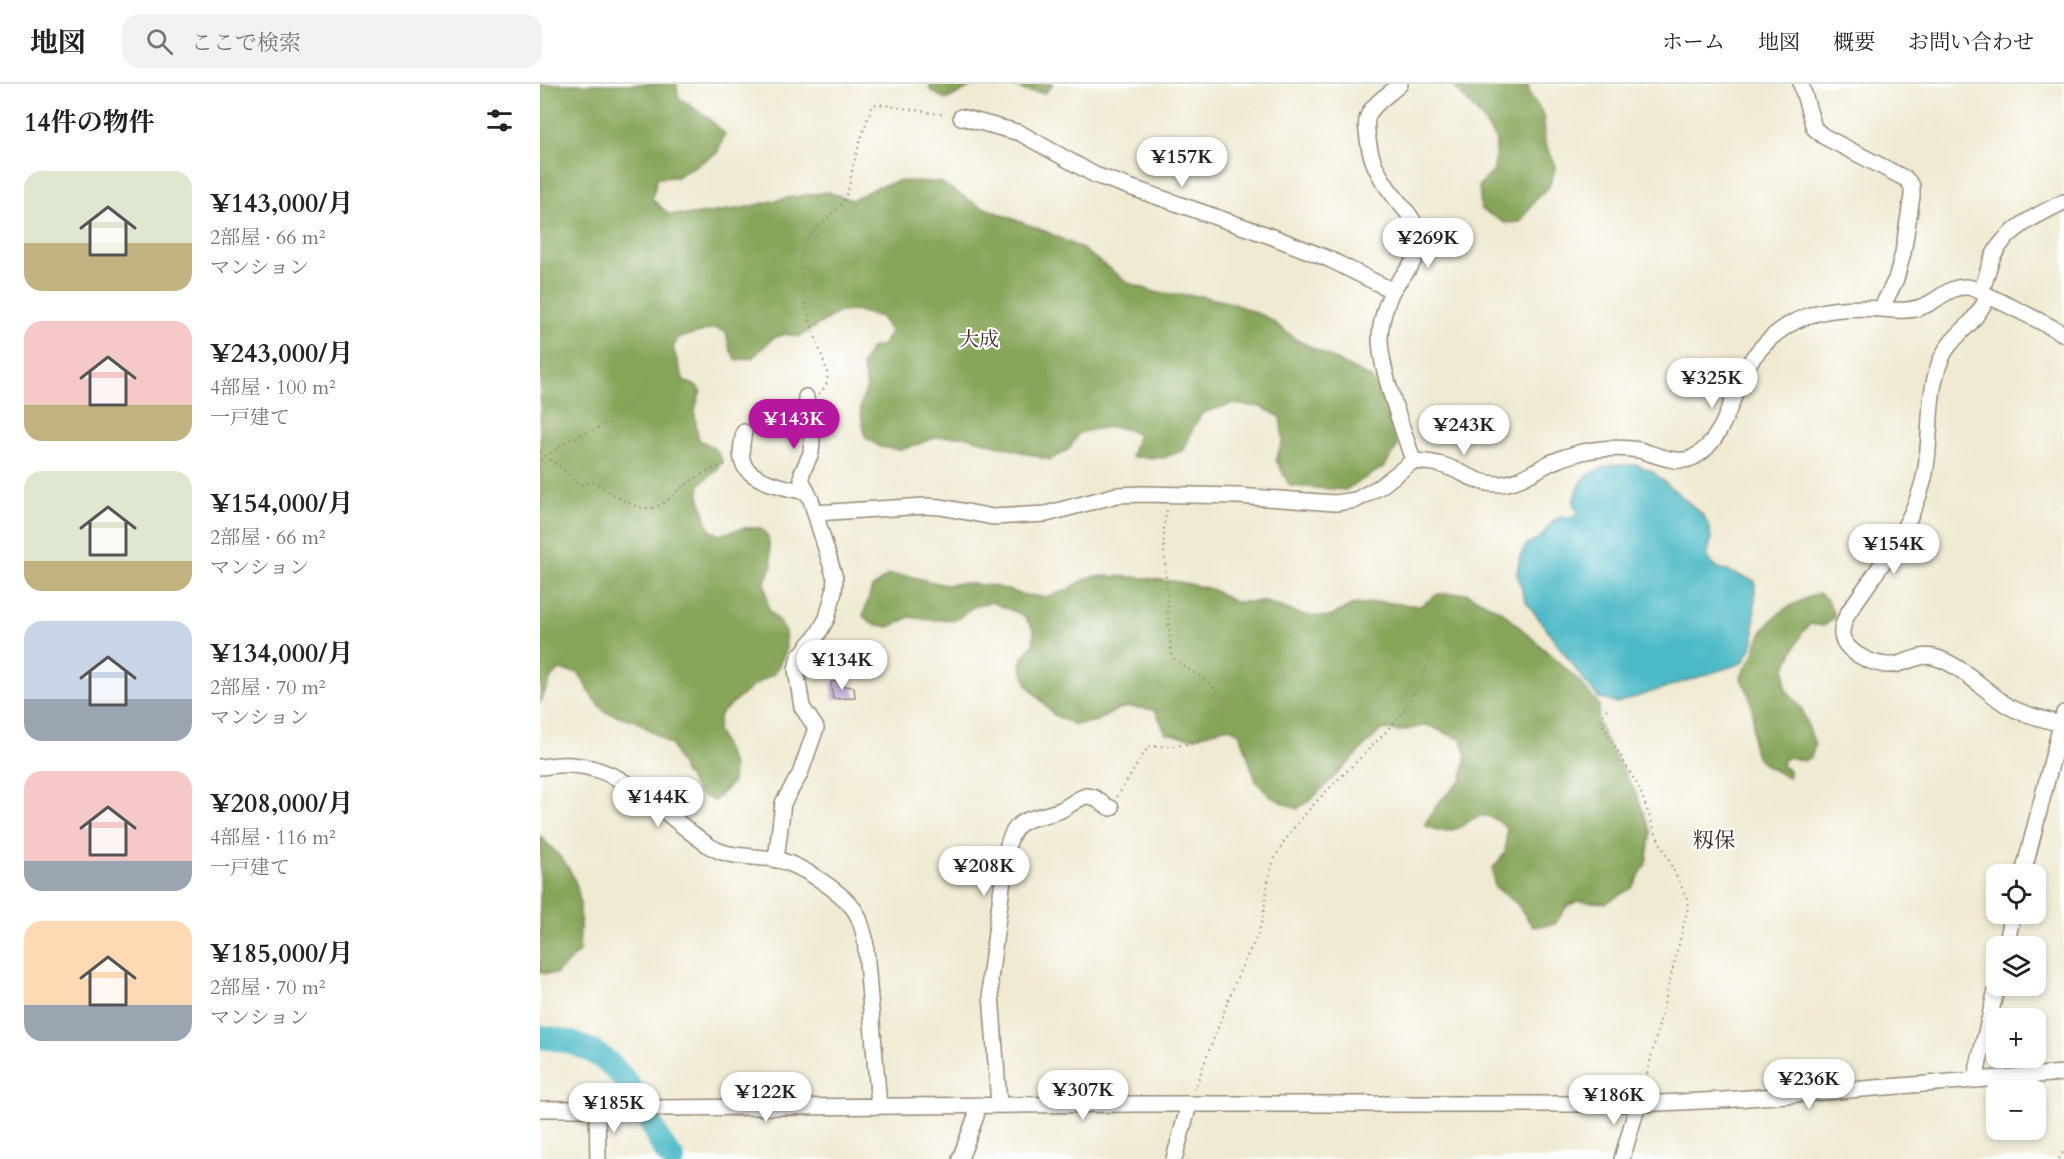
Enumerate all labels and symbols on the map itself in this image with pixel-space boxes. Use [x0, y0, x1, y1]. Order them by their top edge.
pin: ¥157K [1140, 137, 1224, 188]
pin: ¥269K [1386, 218, 1470, 269]
district label: 大成 [959, 326, 999, 353]
pin: ¥325K [1670, 358, 1754, 409]
pin: ¥143K [752, 399, 836, 450]
pin: ¥243K [1422, 405, 1506, 456]
pin: ¥154K [1852, 524, 1936, 575]
pin: ¥134K [800, 640, 884, 691]
pin: ¥144K [616, 777, 700, 828]
district label: 籾保 [1693, 826, 1735, 855]
pin: ¥208K [942, 846, 1026, 897]
pin: ¥236K [1767, 1059, 1851, 1110]
pin: ¥307K [1041, 1070, 1125, 1121]
pin: ¥122K [724, 1072, 808, 1123]
pin: ¥186K [1572, 1075, 1656, 1126]
pin: ¥185K [572, 1083, 656, 1134]

